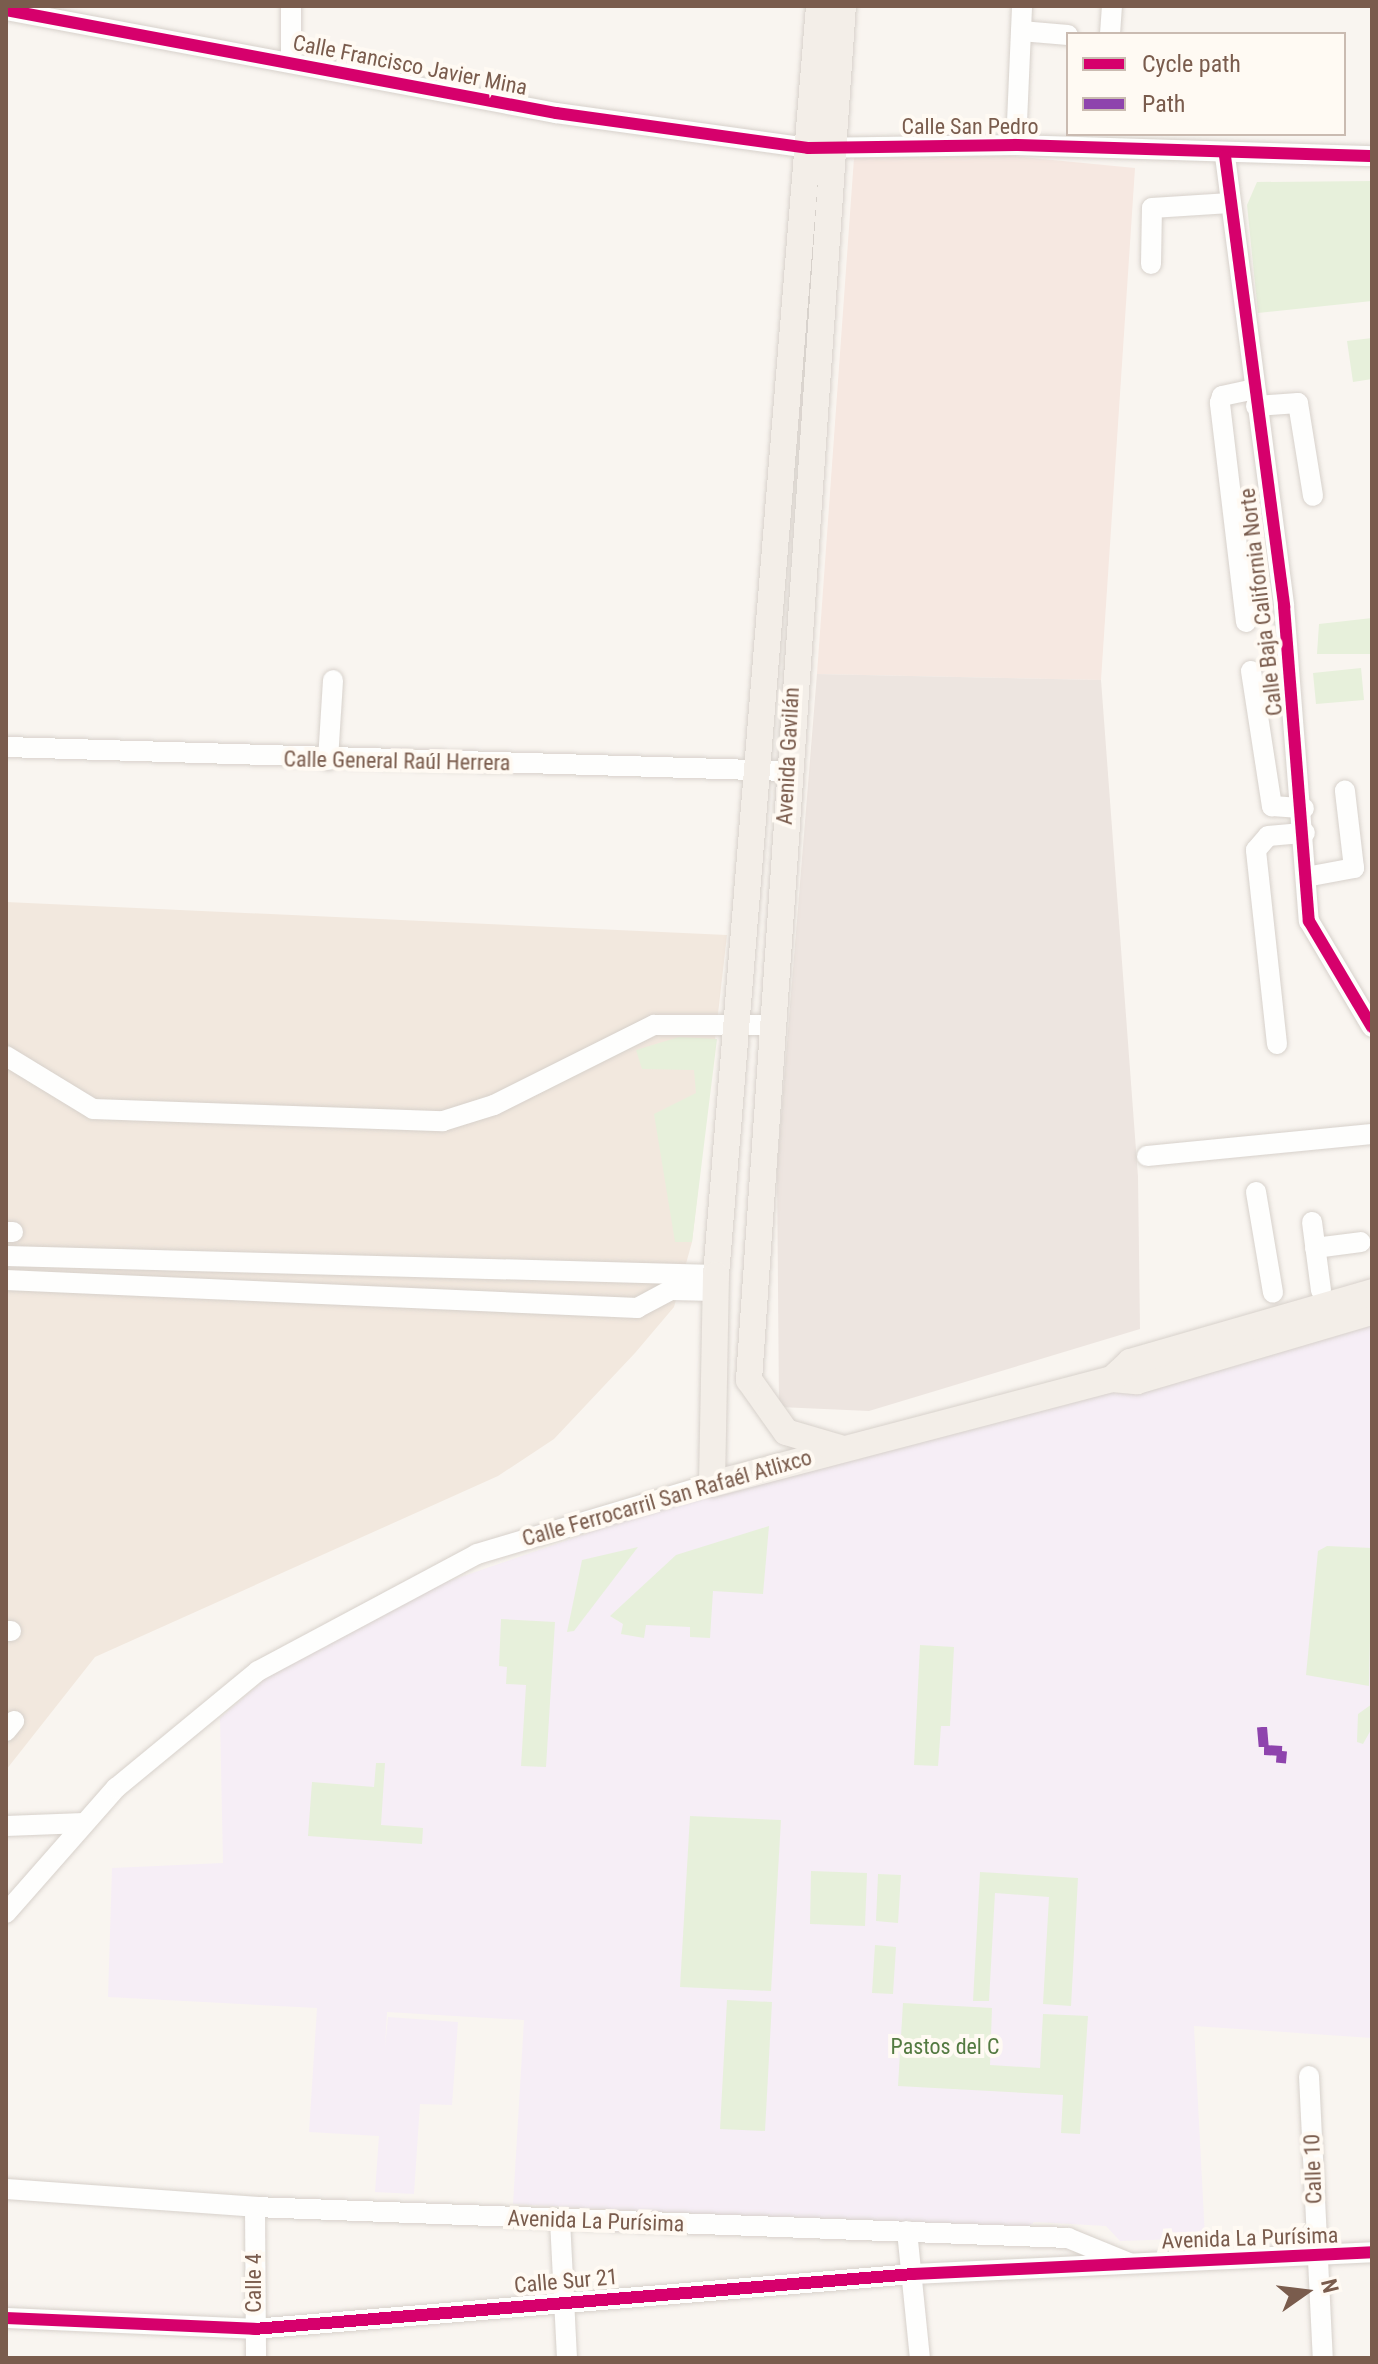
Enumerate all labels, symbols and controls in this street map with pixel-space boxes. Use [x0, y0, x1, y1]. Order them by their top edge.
street label: Calle Francisco Javier Mina [291, 29, 529, 101]
legend [1066, 32, 1346, 136]
text: Cycle path [1142, 50, 1241, 78]
text: Path [1142, 90, 1185, 118]
street label: Calle San Pedro [902, 114, 1038, 140]
street label: Calle Baja California Norte [1234, 487, 1288, 717]
street label: Avenida Gavilán [771, 686, 805, 826]
street label: Calle General Raúl Herrera [283, 746, 511, 776]
street label: Calle Ferrocarril San Rafaél Atlixco [519, 1444, 815, 1552]
park label: Pastos del C [891, 2034, 999, 2060]
street label: Calle 10 [1299, 2133, 1327, 2205]
street label: Avenida La Purísima [507, 2205, 685, 2237]
street label: Avenida La Purísima [1161, 2222, 1339, 2254]
north arrow [1266, 2252, 1346, 2332]
street label: Calle 4 [241, 2253, 267, 2313]
street label: Calle Sur 21 [513, 2263, 619, 2299]
text: N [1316, 2276, 1344, 2296]

